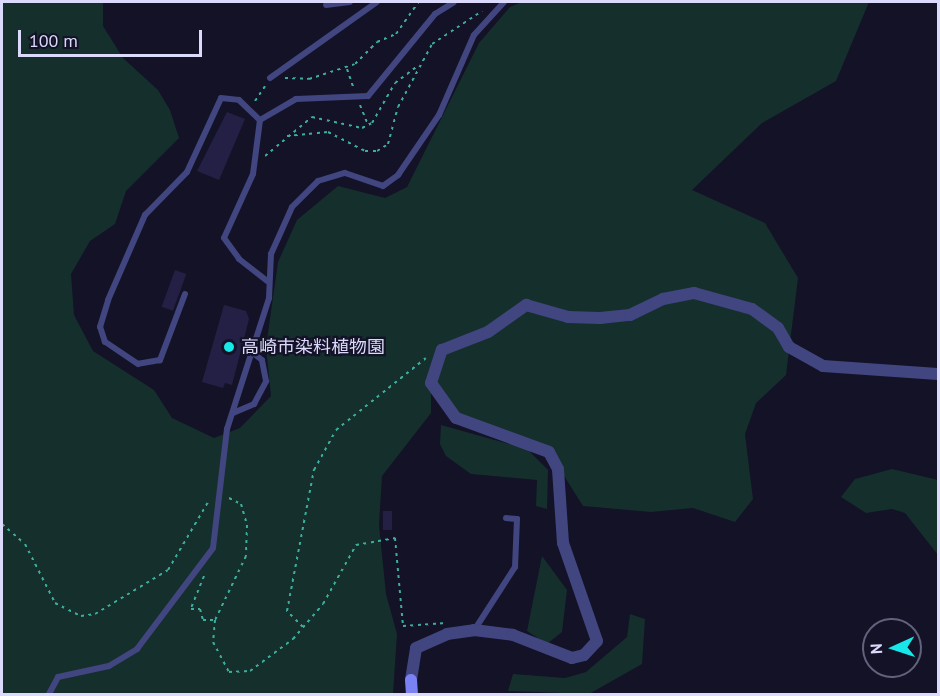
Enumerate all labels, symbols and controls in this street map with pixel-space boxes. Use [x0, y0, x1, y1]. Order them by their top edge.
scale bar [21, 18, 206, 56]
text: 100 m [29, 29, 78, 52]
place label: 高崎市染料植物園 [241, 336, 385, 358]
marker: 高崎市染料植物園 [222, 340, 236, 354]
north arrow [862, 618, 922, 678]
text: N [866, 643, 886, 655]

